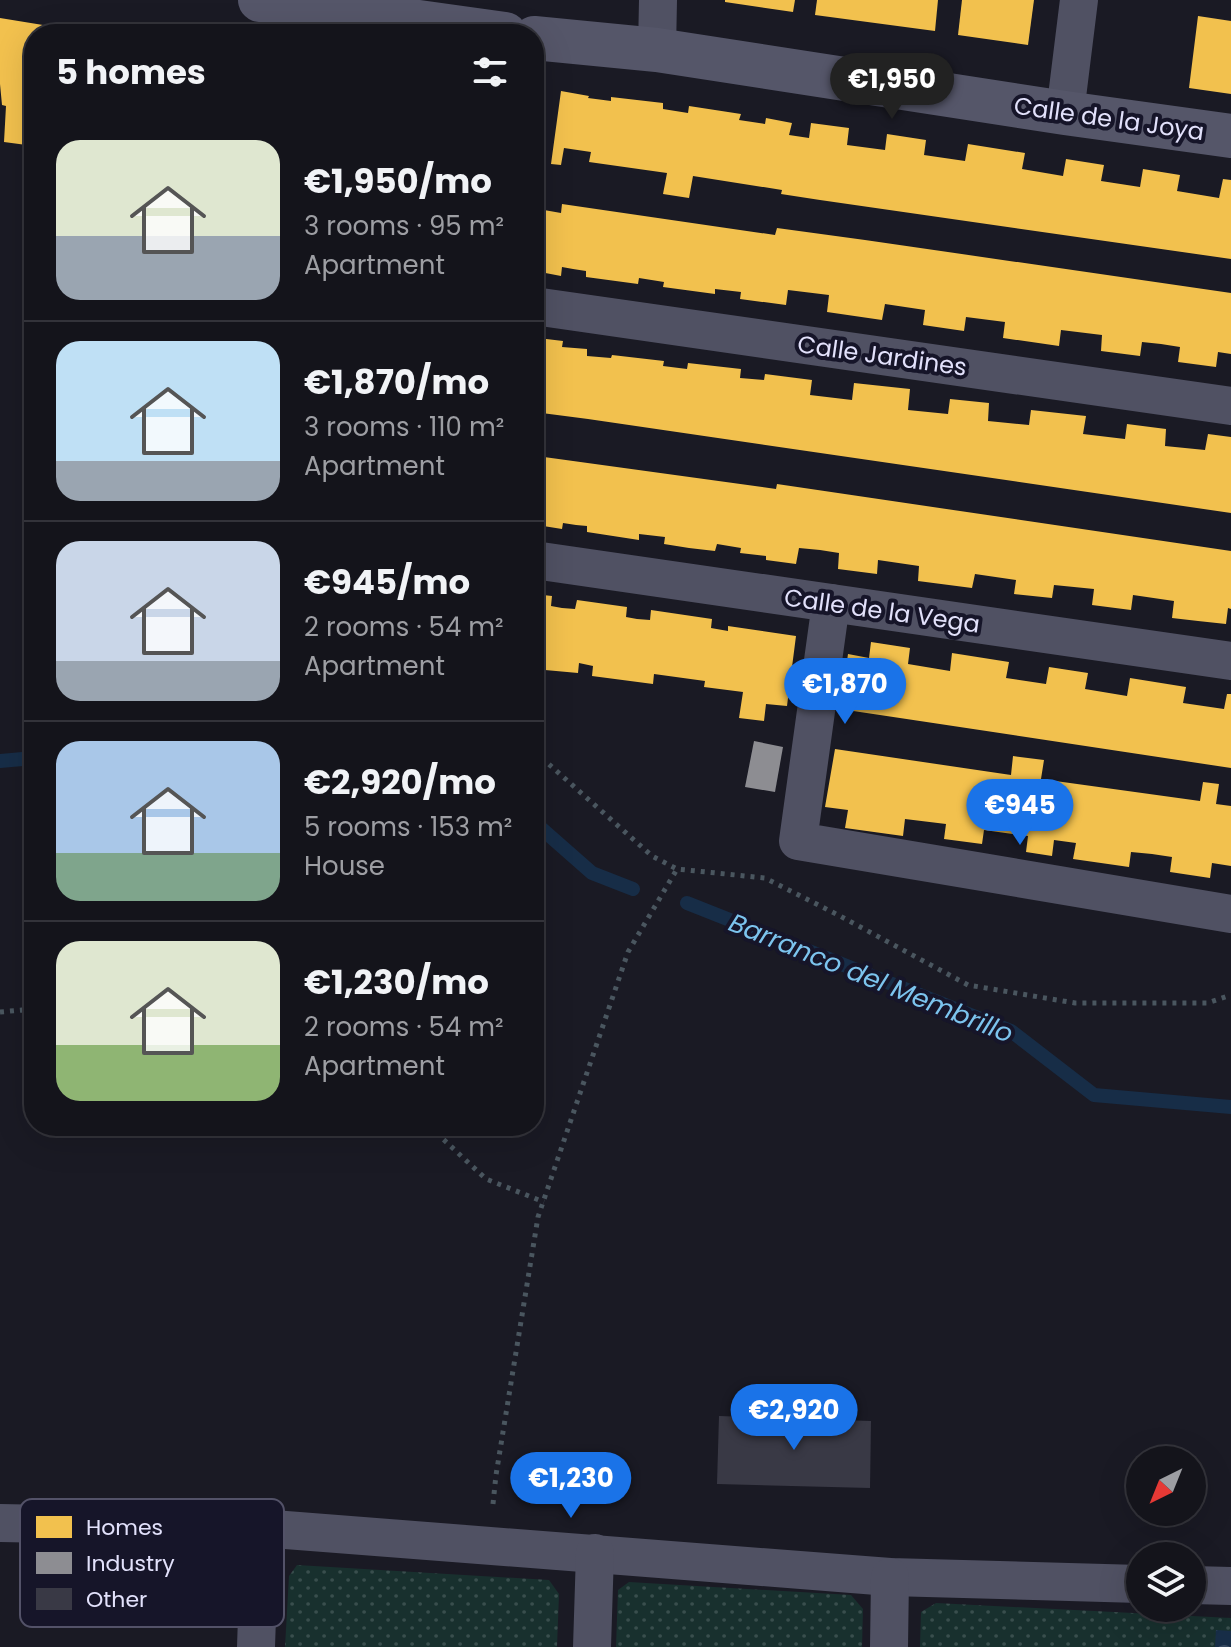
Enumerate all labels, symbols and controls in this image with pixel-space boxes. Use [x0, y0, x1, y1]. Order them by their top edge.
text: 5 homes [56, 48, 206, 96]
icon: filters [468, 50, 512, 94]
pin: €1,950 [827, 53, 957, 121]
text: €1,950 [848, 61, 936, 97]
street label: Calle de la Joya [1012, 89, 1206, 148]
text: €1,950/mo [304, 157, 492, 205]
icon: home [120, 172, 216, 268]
text: 3 rooms · 95 m² [304, 208, 504, 244]
text: Apartment [304, 247, 445, 283]
street label: Calle Jardines [795, 327, 969, 384]
text: €1,870/mo [304, 358, 489, 406]
icon: home [120, 373, 216, 469]
text: 3 rooms · 110 m² [304, 409, 504, 445]
text: Apartment [304, 448, 445, 484]
text: €945/mo [304, 558, 470, 606]
icon: home [120, 573, 216, 669]
street label: Calle de la Vega [782, 580, 982, 641]
text: 2 rooms · 54 m² [304, 609, 504, 645]
text: Apartment [304, 648, 445, 684]
pin: €1,870 [780, 658, 910, 726]
text: €1,870 [802, 666, 888, 702]
text: €2,920/mo [304, 758, 496, 806]
icon: home [120, 773, 216, 869]
pin: €945 [973, 779, 1067, 847]
text: €945 [984, 787, 1056, 823]
text: 5 rooms · 153 m² [304, 809, 512, 845]
text: House [304, 848, 385, 884]
water label: Barranco del Membrillo [724, 904, 1018, 1052]
text: €1,230/mo [304, 958, 489, 1006]
icon: home [120, 973, 216, 1069]
text: 2 rooms · 54 m² [304, 1009, 504, 1045]
text: Apartment [304, 1048, 445, 1084]
pin: €2,920 [729, 1384, 859, 1452]
text: €2,920 [749, 1392, 839, 1428]
north arrow [1126, 1446, 1206, 1526]
map controls [1126, 1446, 1206, 1622]
pin: €1,230 [506, 1452, 636, 1520]
text: €1,230 [528, 1460, 614, 1496]
legend [20, 1499, 284, 1627]
text: Homes [86, 1512, 163, 1543]
button: layers [1126, 1542, 1206, 1622]
text: Industry [86, 1548, 175, 1579]
text: Other [86, 1584, 147, 1615]

